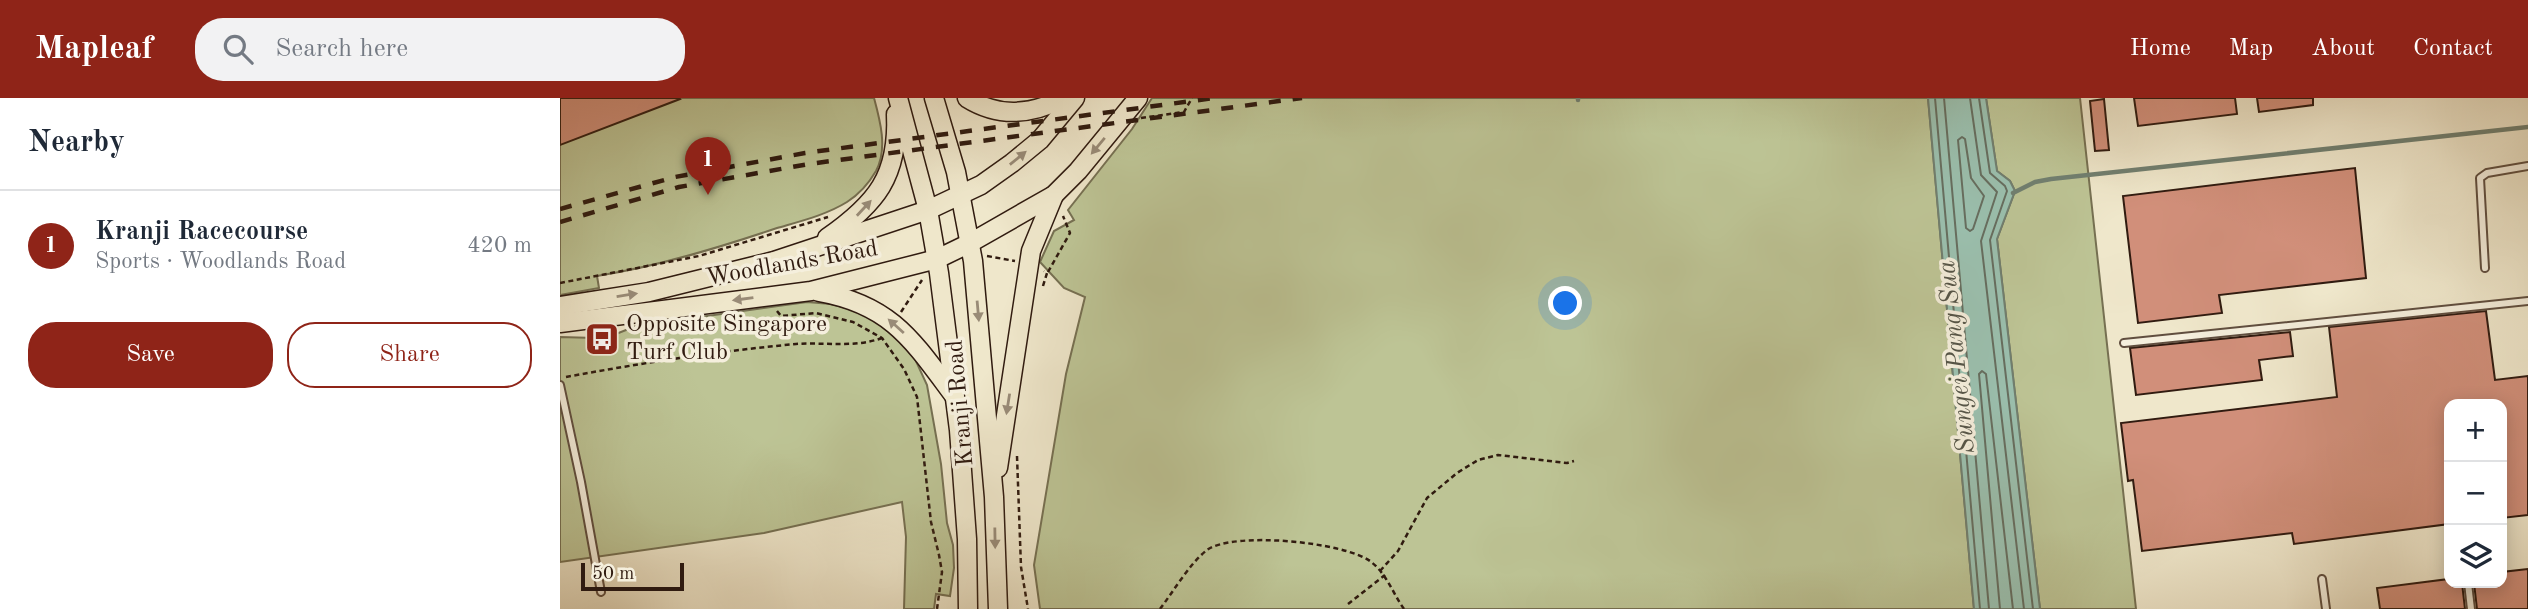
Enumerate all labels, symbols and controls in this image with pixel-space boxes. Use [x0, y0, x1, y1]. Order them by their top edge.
search box [195, 18, 685, 81]
icon: search [219, 30, 257, 68]
text: Mapleaf [35, 33, 153, 66]
text: Search here [275, 36, 408, 62]
text: Home [2130, 37, 2191, 61]
text: Map [2229, 37, 2273, 61]
text: About [2311, 37, 2375, 61]
text: Contact [2413, 37, 2493, 61]
text: Nearby [28, 128, 125, 158]
pin: 1 [685, 137, 731, 195]
one-way arrow [1091, 138, 1106, 155]
one-way arrow [1008, 151, 1026, 166]
one-way arrow [856, 199, 872, 217]
text: Kranji Racecourse [95, 219, 308, 245]
text: 1 [44, 234, 58, 257]
text: 420 m [467, 234, 532, 257]
street label: Woodlands Road [704, 237, 880, 291]
text: Sports · Woodlands Road [95, 250, 346, 273]
water label: Sungei Pang Sua [1934, 259, 1980, 455]
your location [1548, 286, 1582, 320]
one-way arrow [617, 290, 639, 301]
one-way arrow [732, 293, 754, 304]
one-way arrow [973, 300, 984, 322]
place label: Opposite Singapore Turf Club [626, 313, 827, 365]
one-way arrow [887, 318, 905, 334]
bus stop icon: Opposite Singapore Turf Club [583, 320, 621, 358]
button: Save [28, 322, 273, 388]
button: Share [287, 322, 532, 388]
street label: Kranji Road [944, 339, 978, 467]
one-way arrow [1002, 393, 1013, 415]
map controls [2444, 399, 2507, 588]
button: + [2444, 399, 2507, 462]
button: − [2444, 462, 2507, 525]
button: layers [2444, 525, 2507, 588]
one-way arrow [989, 527, 1001, 549]
scale bar [581, 560, 684, 592]
text: 50 m [592, 565, 634, 584]

